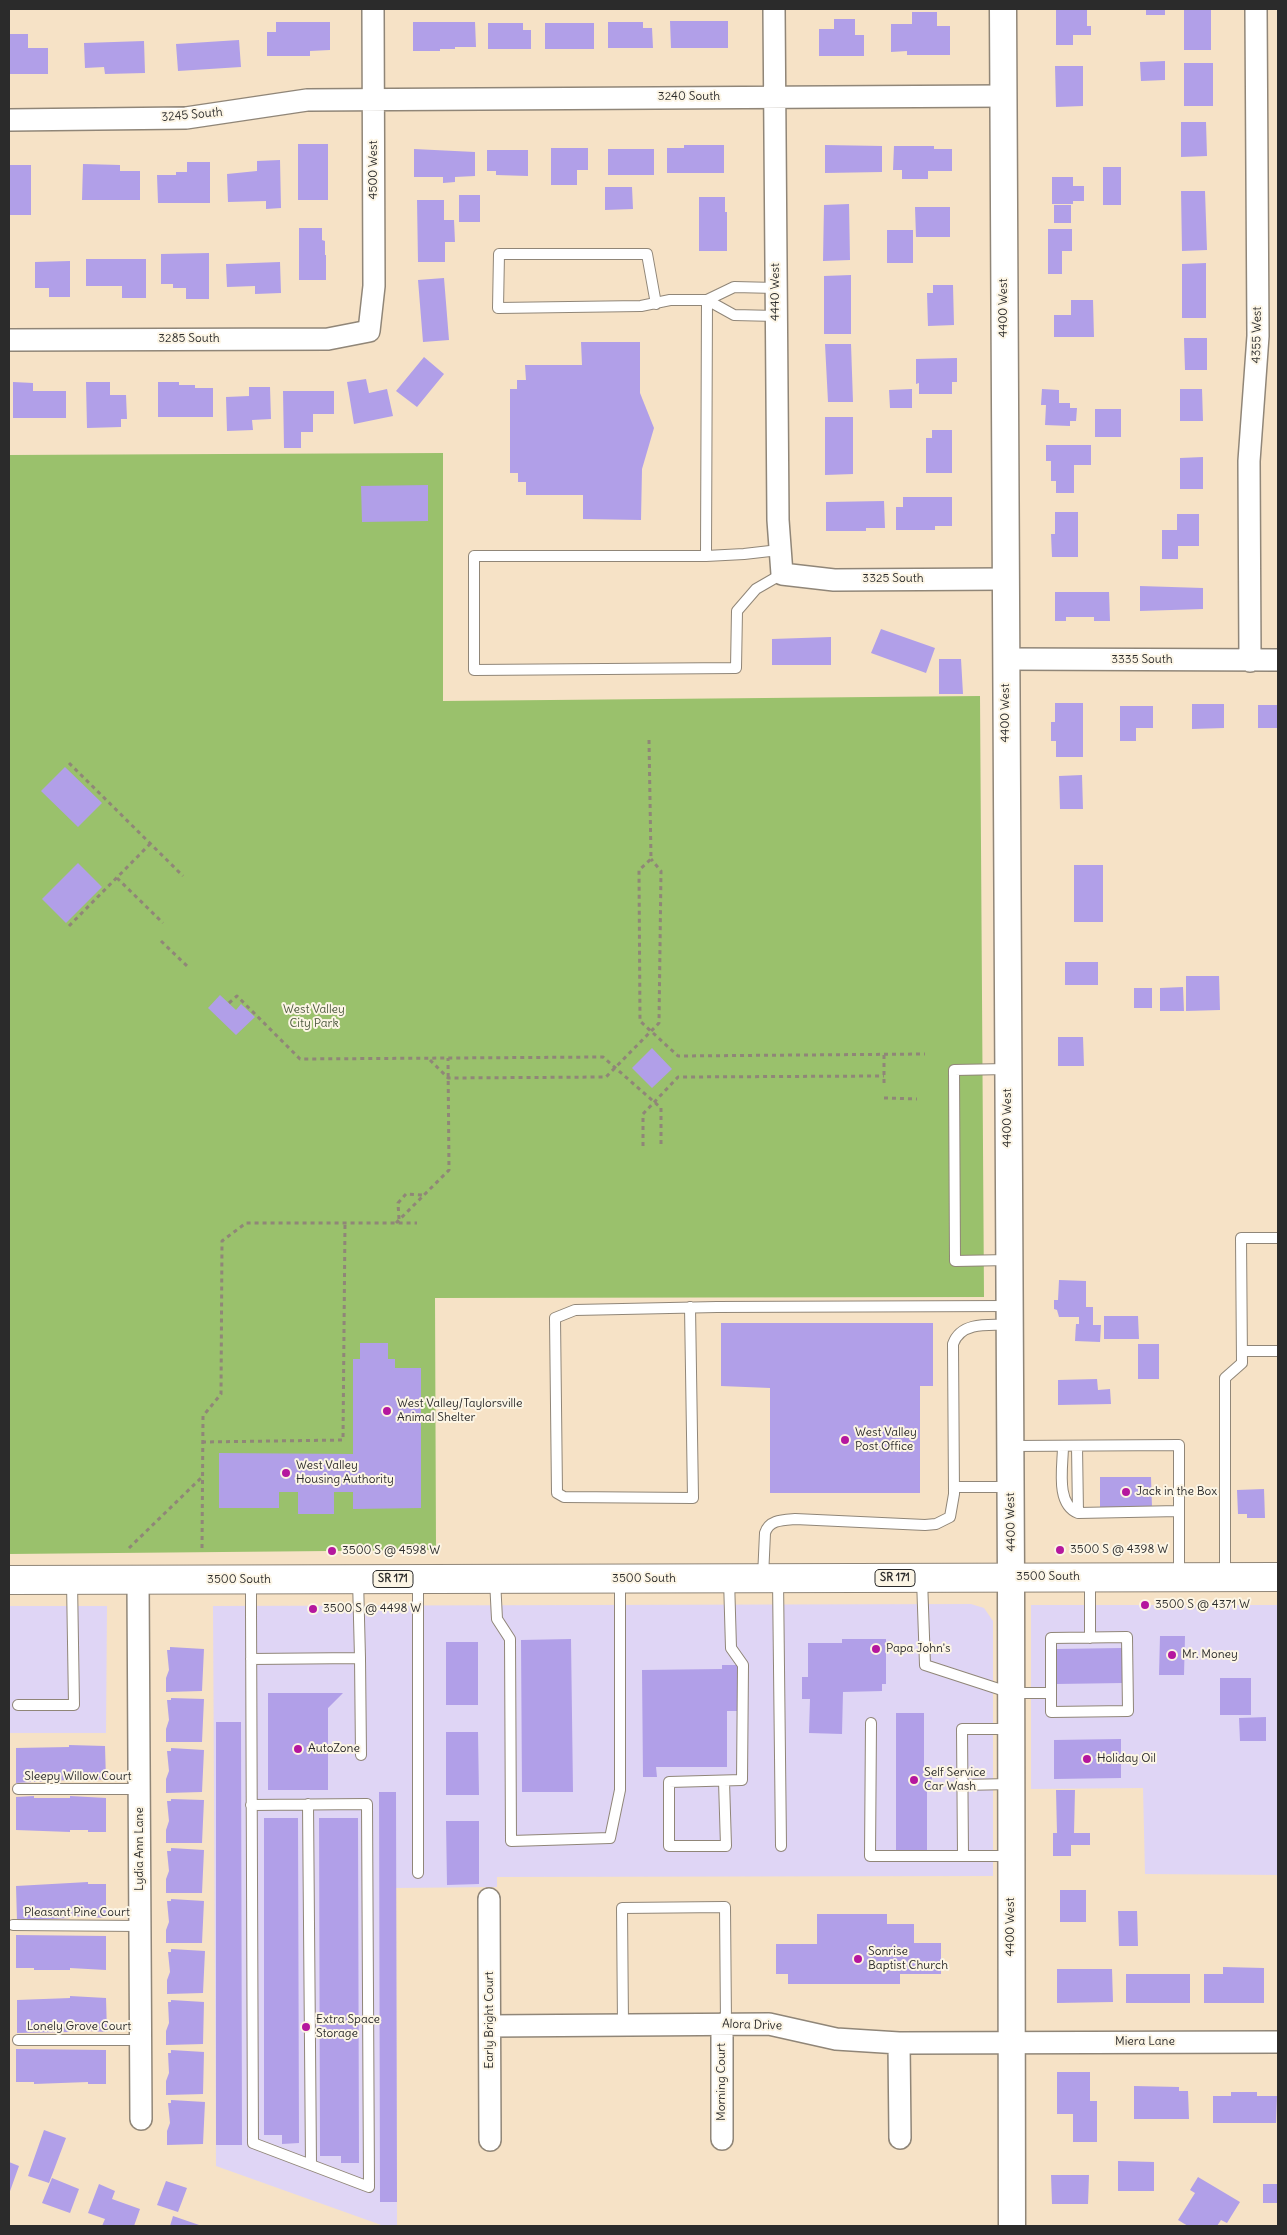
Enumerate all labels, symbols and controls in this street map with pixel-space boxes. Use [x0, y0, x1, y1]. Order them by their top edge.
street label: 3240 South [658, 90, 720, 104]
street label: 3245 South [161, 105, 223, 125]
street label: 4500 West [367, 141, 381, 199]
street label: 4440 West [769, 263, 783, 321]
street label: 4400 West [997, 279, 1011, 337]
street label: 4355 West [1249, 306, 1265, 364]
street label: 3285 South [158, 332, 220, 346]
street label: 3325 South [862, 572, 924, 586]
street label: 3335 South [1111, 653, 1173, 667]
street label: 4400 West [999, 684, 1013, 742]
park label: West Valley City Park [283, 1003, 345, 1031]
street label: 4400 West [1001, 1089, 1015, 1147]
place label: West Valley/Taylorsville Animal Shelter [397, 1397, 522, 1425]
marker: West Valley/Taylorsville Animal Shelter [381, 1405, 393, 1417]
place label: West Valley Post Office [855, 1426, 917, 1454]
marker: West Valley Post Office [839, 1434, 851, 1446]
place label: West Valley Housing Authority [296, 1459, 394, 1487]
marker: West Valley Housing Authority [280, 1467, 292, 1479]
place label: Jack in the Box [1136, 1485, 1217, 1499]
marker: Jack in the Box [1120, 1486, 1132, 1498]
street label: 4400 West [1003, 1492, 1019, 1552]
place label: 3500 S @ 4398 W [1070, 1543, 1168, 1557]
place label: 3500 S @ 4598 W [342, 1544, 440, 1558]
marker: 3500 S @ 4398 W [1054, 1544, 1066, 1556]
marker: 3500 S @ 4598 W [326, 1545, 338, 1557]
road number: SR 171 [373, 1570, 413, 1588]
road number: SR 171 [875, 1570, 915, 1586]
street label: 3500 South [1016, 1570, 1080, 1584]
street label: 3500 South [612, 1572, 676, 1586]
street label: 3500 South [207, 1573, 271, 1587]
place label: 3500 S @ 4371 W [1155, 1598, 1250, 1612]
marker: 3500 S @ 4371 W [1139, 1599, 1151, 1611]
place label: 3500 S @ 4498 W [323, 1602, 421, 1616]
marker: 3500 S @ 4498 W [307, 1603, 319, 1615]
place label: Papa John's [886, 1642, 951, 1656]
marker: Papa John's [870, 1643, 882, 1655]
place label: Mr. Money [1182, 1648, 1238, 1662]
marker: Mr. Money [1166, 1649, 1178, 1661]
place label: AutoZone [308, 1742, 360, 1756]
marker: AutoZone [292, 1743, 304, 1755]
place label: Holiday Oil [1097, 1752, 1156, 1766]
marker: Holiday Oil [1081, 1753, 1093, 1765]
place label: Self Service Car Wash [924, 1766, 986, 1794]
street label: Sleepy Willow Court [24, 1770, 132, 1784]
marker: Self Service Car Wash [908, 1774, 920, 1786]
street label: Lydia Ann Lane [133, 1807, 147, 1891]
street label: 4400 West [1004, 1898, 1018, 1956]
street label: Pleasant Pine Court [24, 1906, 130, 1920]
place label: Sonrise Baptist Church [868, 1945, 948, 1973]
marker: Sonrise Baptist Church [852, 1953, 864, 1965]
street label: Early Bright Court [483, 1971, 497, 2069]
place label: Extra Space Storage [316, 2013, 380, 2041]
street label: Alora Drive [722, 2017, 782, 2033]
street label: Lonely Grove Court [27, 2020, 131, 2034]
marker: Extra Space Storage [300, 2021, 312, 2033]
street label: Miera Lane [1115, 2035, 1175, 2049]
street label: Morning Court [715, 2043, 729, 2121]

